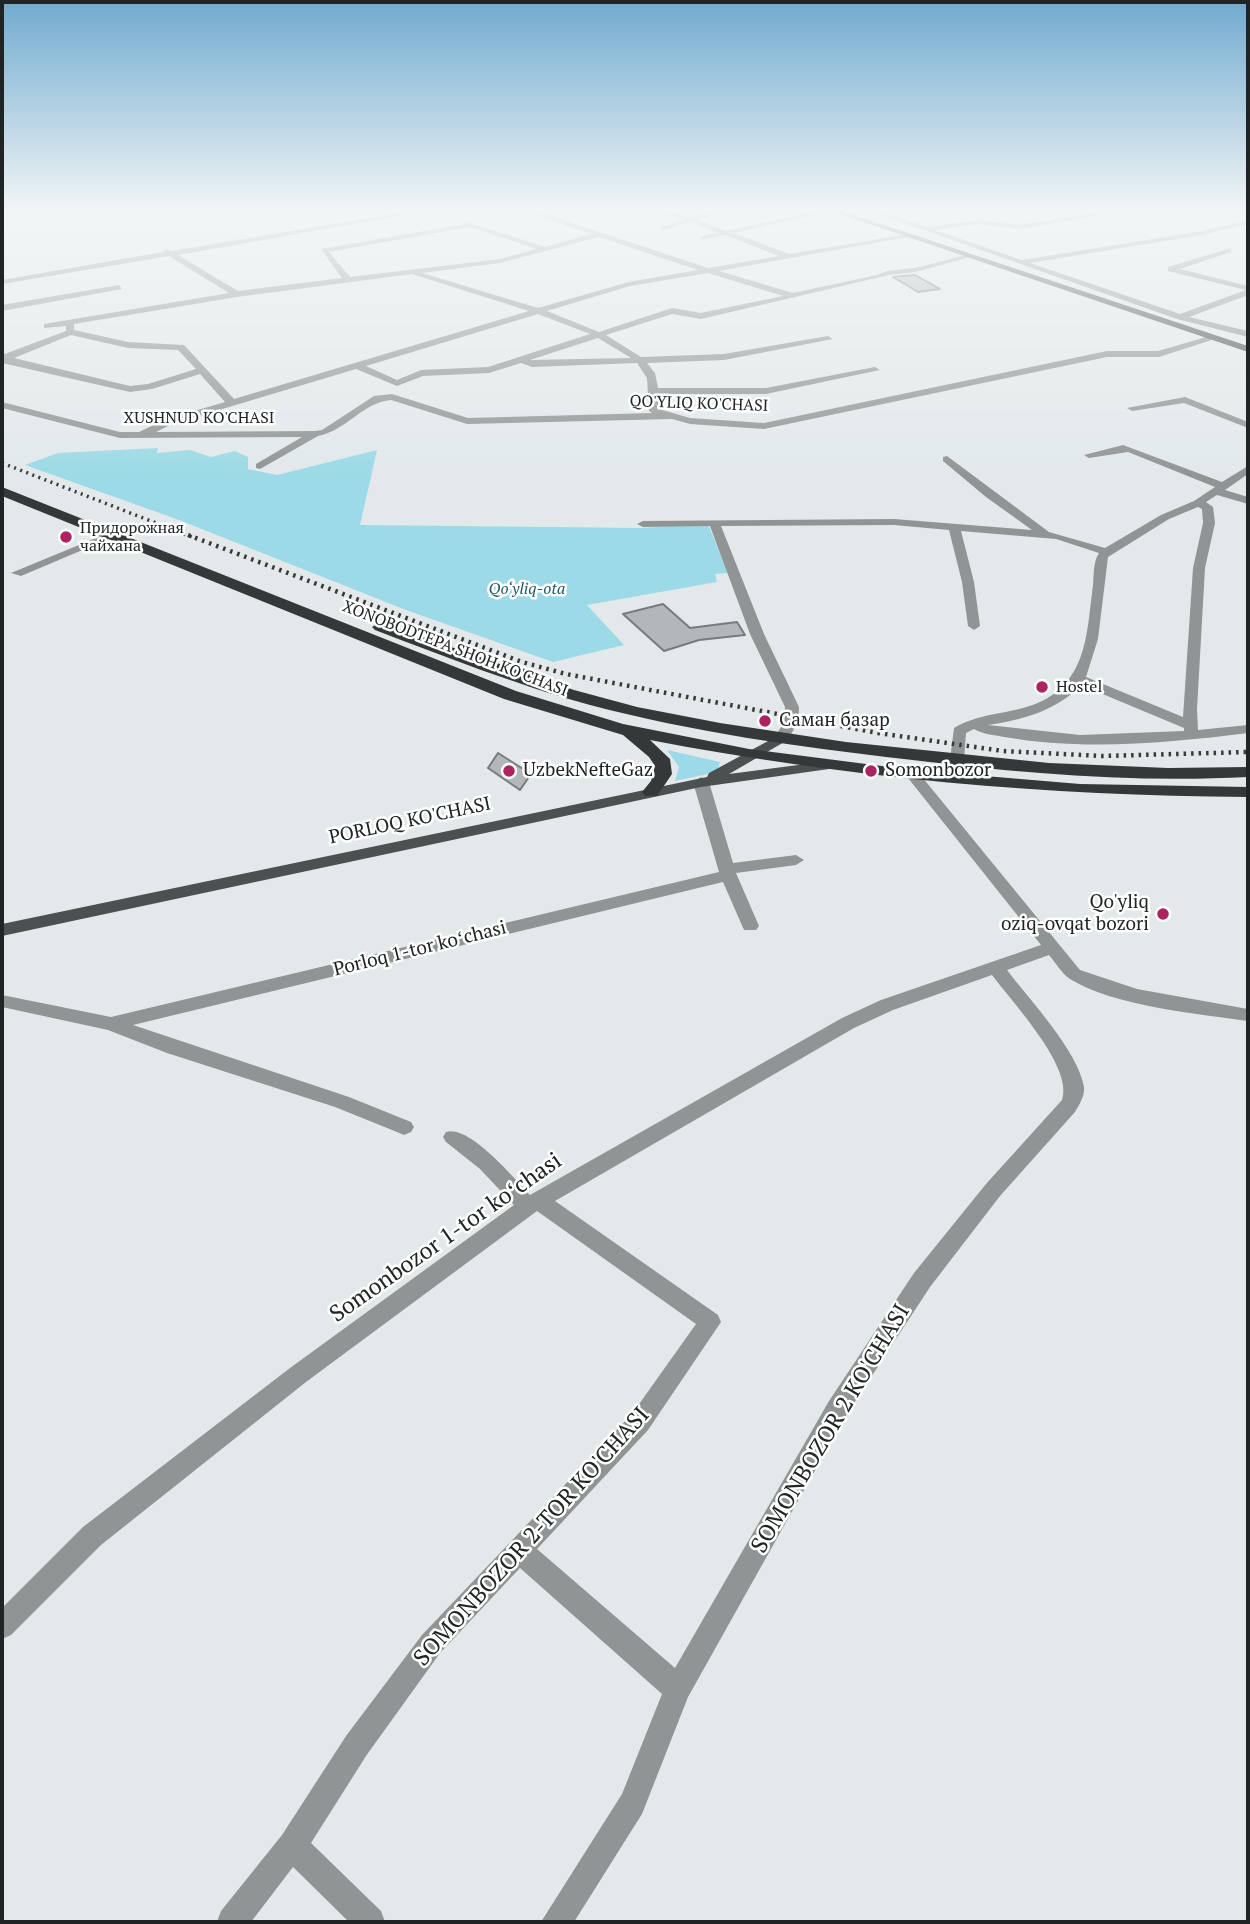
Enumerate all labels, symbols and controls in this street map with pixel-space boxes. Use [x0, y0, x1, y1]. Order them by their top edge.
street label: QO'YLIQ KO'CHASI [629, 392, 769, 416]
street label: XUSHNUD KO'CHASI [124, 408, 274, 428]
place label: Придорожная чайхана [80, 518, 184, 556]
marker: Придорожная чайхана [58, 529, 74, 545]
park label: Qo‘yliq-ota [489, 579, 565, 599]
street label: XONOBODTEPA SHOH KO'CHASI [340, 597, 570, 701]
place label: Hostel [1056, 677, 1102, 697]
marker: Hostel [1034, 679, 1050, 695]
place label: Саман базар [779, 710, 890, 732]
marker: Саман базар [757, 713, 773, 729]
place label: UzbekNefteGaz [523, 760, 653, 782]
place label: Somonbozor [885, 760, 991, 782]
marker: UzbekNefteGaz [501, 763, 517, 779]
marker: Somonbozor [863, 763, 879, 779]
street label: PORLOQ KO'CHASI [327, 793, 493, 849]
place label: Qo'yliq oziq-ovqat bozori [1001, 892, 1149, 936]
marker: Qo'yliq oziq-ovqat bozori [1155, 906, 1171, 922]
street label: Porloq 1-tor koʻchasi [331, 916, 509, 982]
street label: Somonbozor 1-tor koʻchasi [325, 1147, 567, 1329]
street label: SOMONBOZOR 2 KO'CHASI [746, 1300, 916, 1558]
street label: SOMONBOZOR 2-TOR KO'CHASI [408, 1402, 656, 1672]

